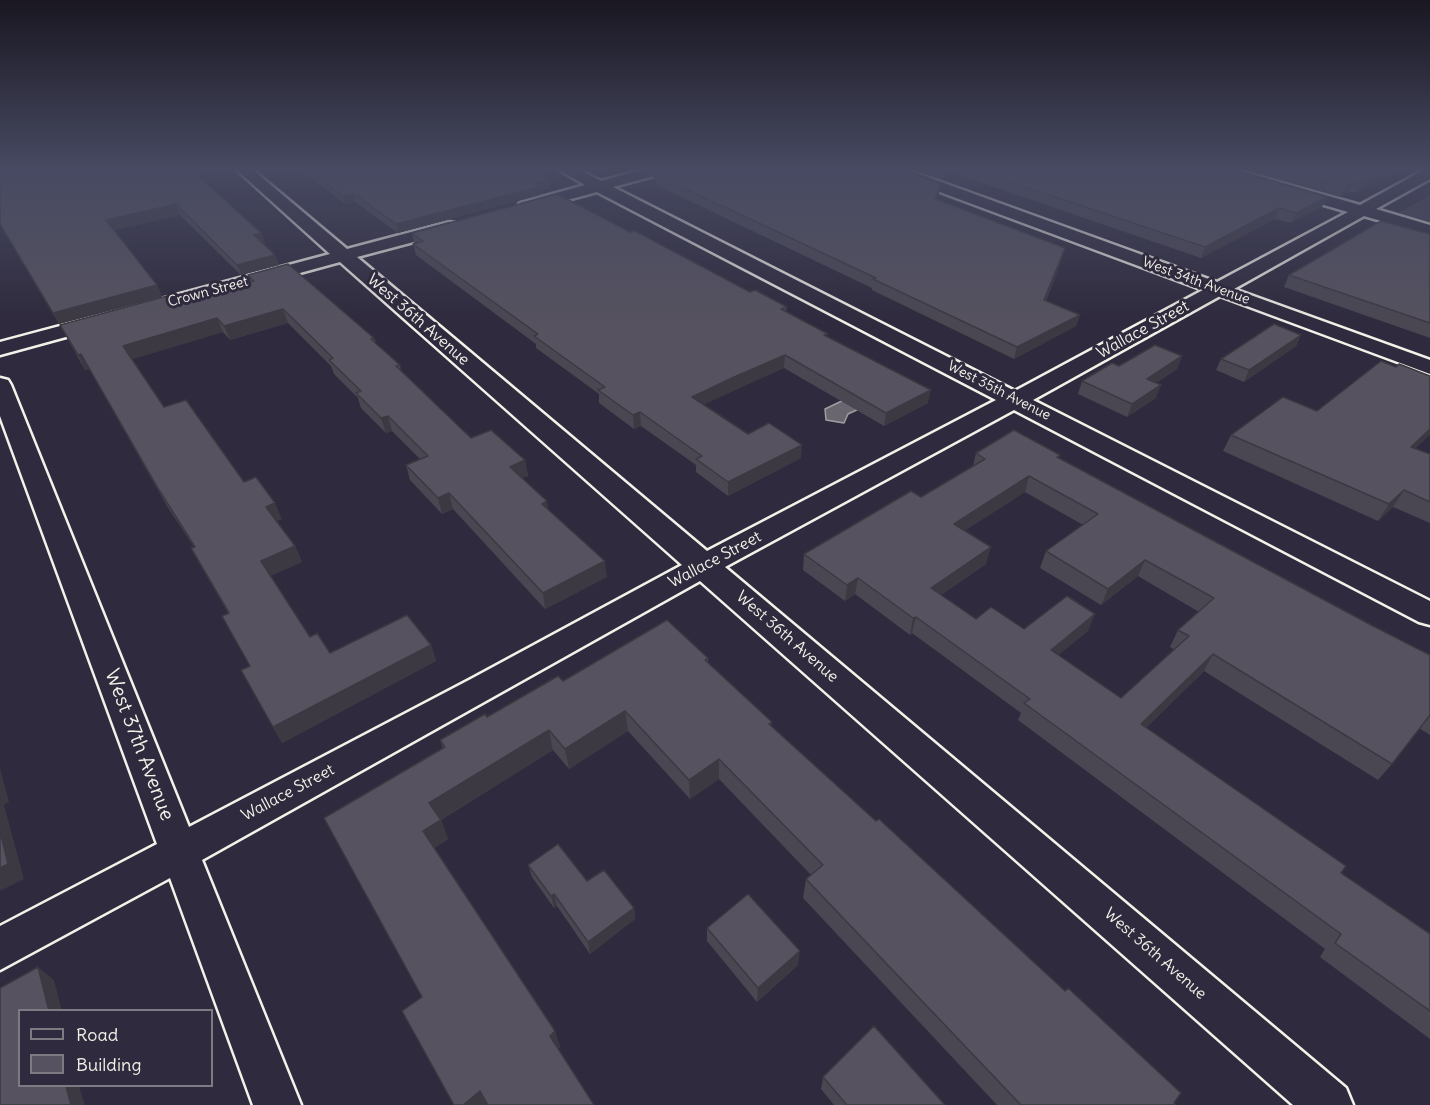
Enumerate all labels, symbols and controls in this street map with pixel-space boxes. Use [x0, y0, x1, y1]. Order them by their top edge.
street label: West 34th Avenue [1140, 254, 1252, 308]
street label: West 36th Avenue [363, 270, 473, 370]
street label: Crown Street [166, 273, 250, 311]
street label: Wallace Street [1094, 297, 1192, 363]
street label: West 35th Avenue [945, 358, 1053, 424]
street label: Wallace Street [665, 527, 765, 593]
street label: West 36th Avenue [732, 587, 842, 687]
street label: West 37th Avenue [99, 666, 179, 824]
street label: Wallace Street [238, 760, 338, 826]
street label: West 36th Avenue [1100, 904, 1210, 1004]
legend [18, 1009, 213, 1087]
text: Road [76, 1023, 118, 1046]
text: Building [76, 1053, 141, 1076]

